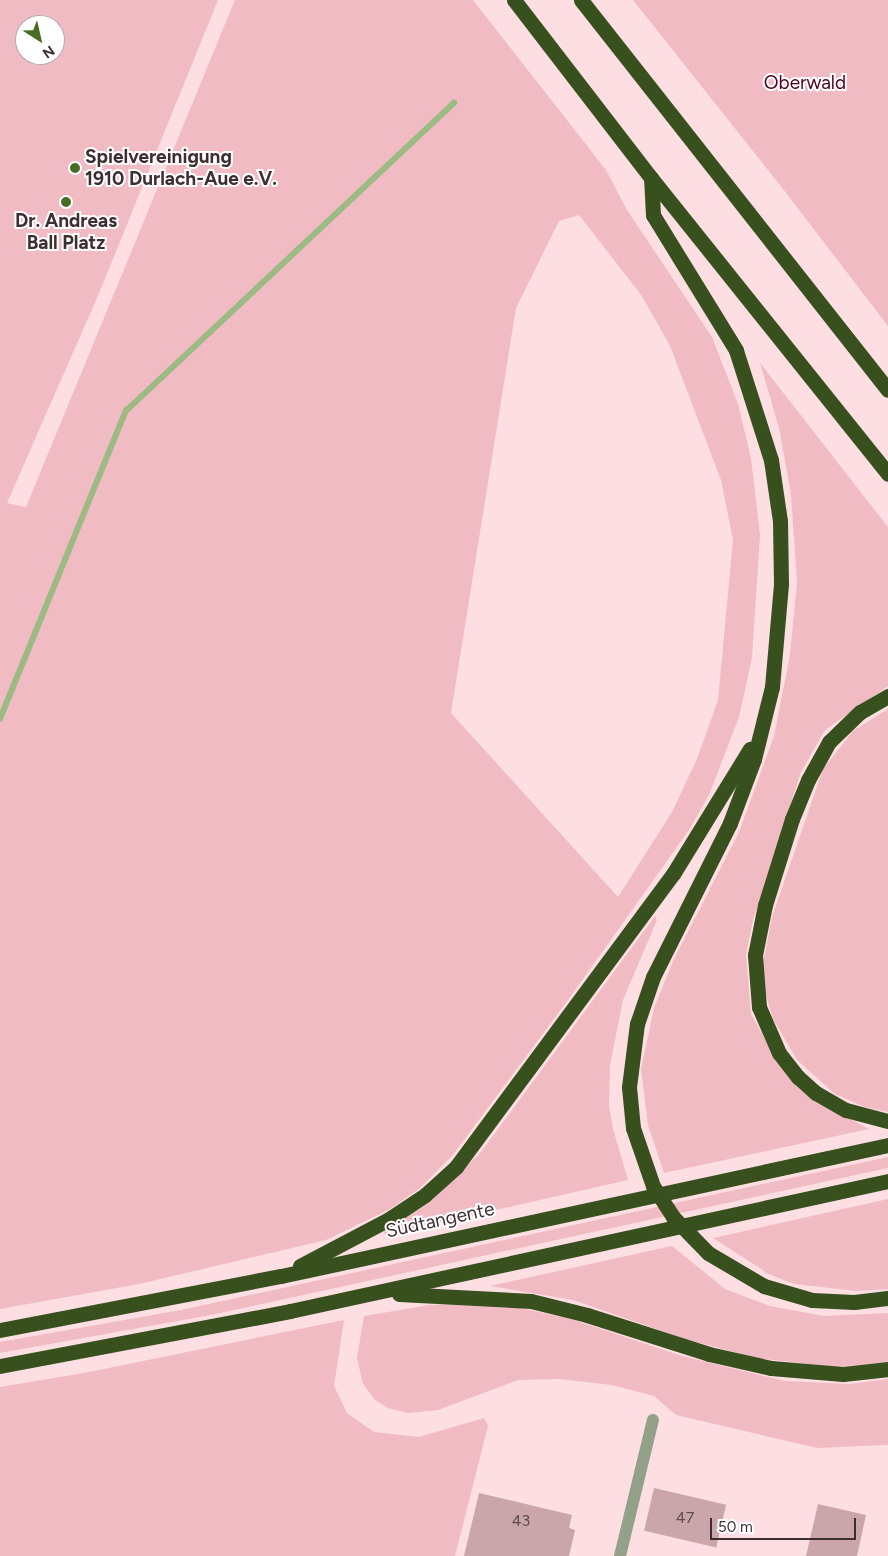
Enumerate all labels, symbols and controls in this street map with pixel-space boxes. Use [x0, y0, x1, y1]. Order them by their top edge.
north arrow [15, 15, 65, 65]
text: N [39, 42, 58, 62]
park label: Oberwald [764, 72, 846, 94]
place label: Spielvereinigung 1910 Durlach-Aue e.V. [85, 146, 277, 190]
marker: Spielvereinigung 1910 Durlach-Aue e.V. [69, 162, 81, 174]
marker: Dr. Andreas Ball Platz [60, 196, 72, 208]
place label: Dr. Andreas Ball Platz [15, 210, 117, 254]
street label: Südtangente [384, 1197, 496, 1243]
house number: 47 [676, 1508, 694, 1528]
scale bar [713, 1508, 859, 1540]
house number: 43 [512, 1511, 530, 1531]
text: 50 m [718, 1518, 753, 1536]

